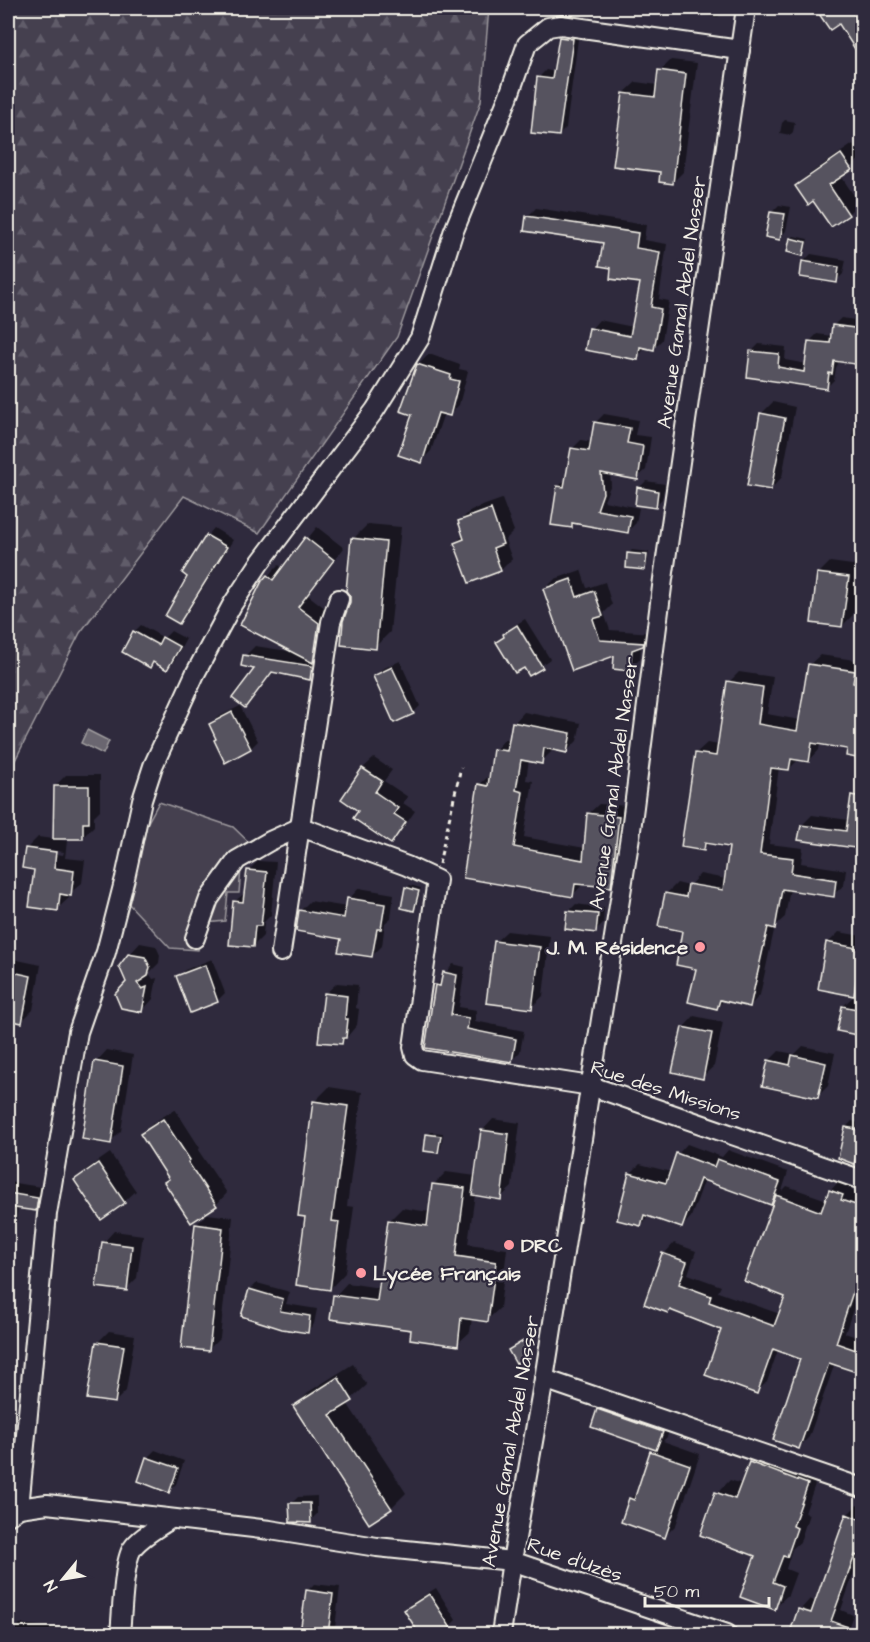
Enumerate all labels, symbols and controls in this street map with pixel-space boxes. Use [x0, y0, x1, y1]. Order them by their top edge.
street label: Avenue Gamal Abdel Nasser [650, 174, 714, 430]
street label: Avenue Gamal Abdel Nasser [582, 655, 646, 911]
place label: J. M. Résidence [546, 934, 688, 962]
marker: J. M. Résidence [693, 940, 707, 954]
street label: Rue des Missions [587, 1053, 744, 1128]
place label: DRC [521, 1232, 563, 1260]
marker: DRC [502, 1238, 516, 1252]
place label: Lycée Français [373, 1260, 521, 1289]
marker: Lycée Français [354, 1266, 368, 1280]
street label: Avenue Gamal Abdel Nasser [475, 1313, 547, 1569]
street label: Rue d'Uzès [523, 1531, 626, 1589]
north arrow [33, 1549, 93, 1609]
scale bar [645, 1570, 770, 1608]
text: N [39, 1576, 63, 1596]
text: 50 m [654, 1579, 699, 1604]

